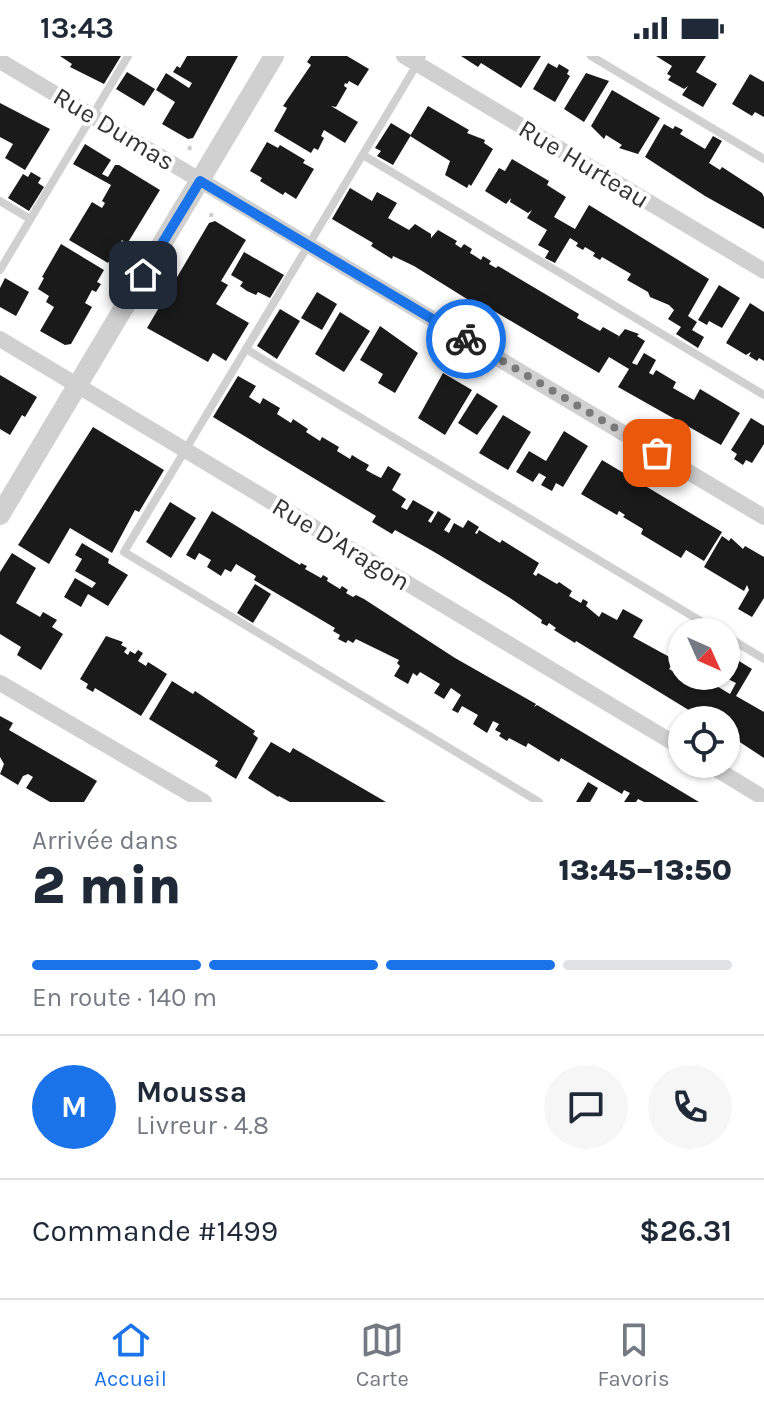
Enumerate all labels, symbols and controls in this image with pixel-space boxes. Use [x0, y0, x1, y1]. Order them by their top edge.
text: 13:43 [40, 10, 114, 46]
street label: Rue Dumas [48, 81, 180, 177]
street label: Rue Hurteau [513, 113, 655, 215]
pin [109, 241, 177, 309]
icon: home [121, 253, 165, 297]
courier [426, 299, 506, 379]
icon: bike [444, 317, 488, 361]
pin [623, 419, 691, 487]
icon: bag [635, 431, 679, 475]
street label: Rue D'Aragon [267, 491, 415, 597]
north arrow [668, 618, 740, 690]
map controls [668, 618, 740, 778]
button: locate [668, 706, 740, 778]
text: Arrivée dans [32, 825, 179, 856]
text: 13:45–13:50 [558, 852, 732, 888]
text: 2 min [32, 855, 181, 916]
text: En route · 140 m [32, 982, 217, 1013]
button: chat [544, 1065, 628, 1149]
button: phone [648, 1065, 732, 1149]
text: Moussa [136, 1074, 247, 1110]
text: M [61, 1089, 87, 1125]
text: Livreur · 4.8 [136, 1110, 269, 1141]
text: Commande #1499 [32, 1213, 278, 1249]
text: $26.31 [639, 1213, 732, 1249]
tab: Accueil [94, 1318, 167, 1392]
tab: Carte [356, 1318, 409, 1392]
tab: Favoris [597, 1318, 670, 1392]

